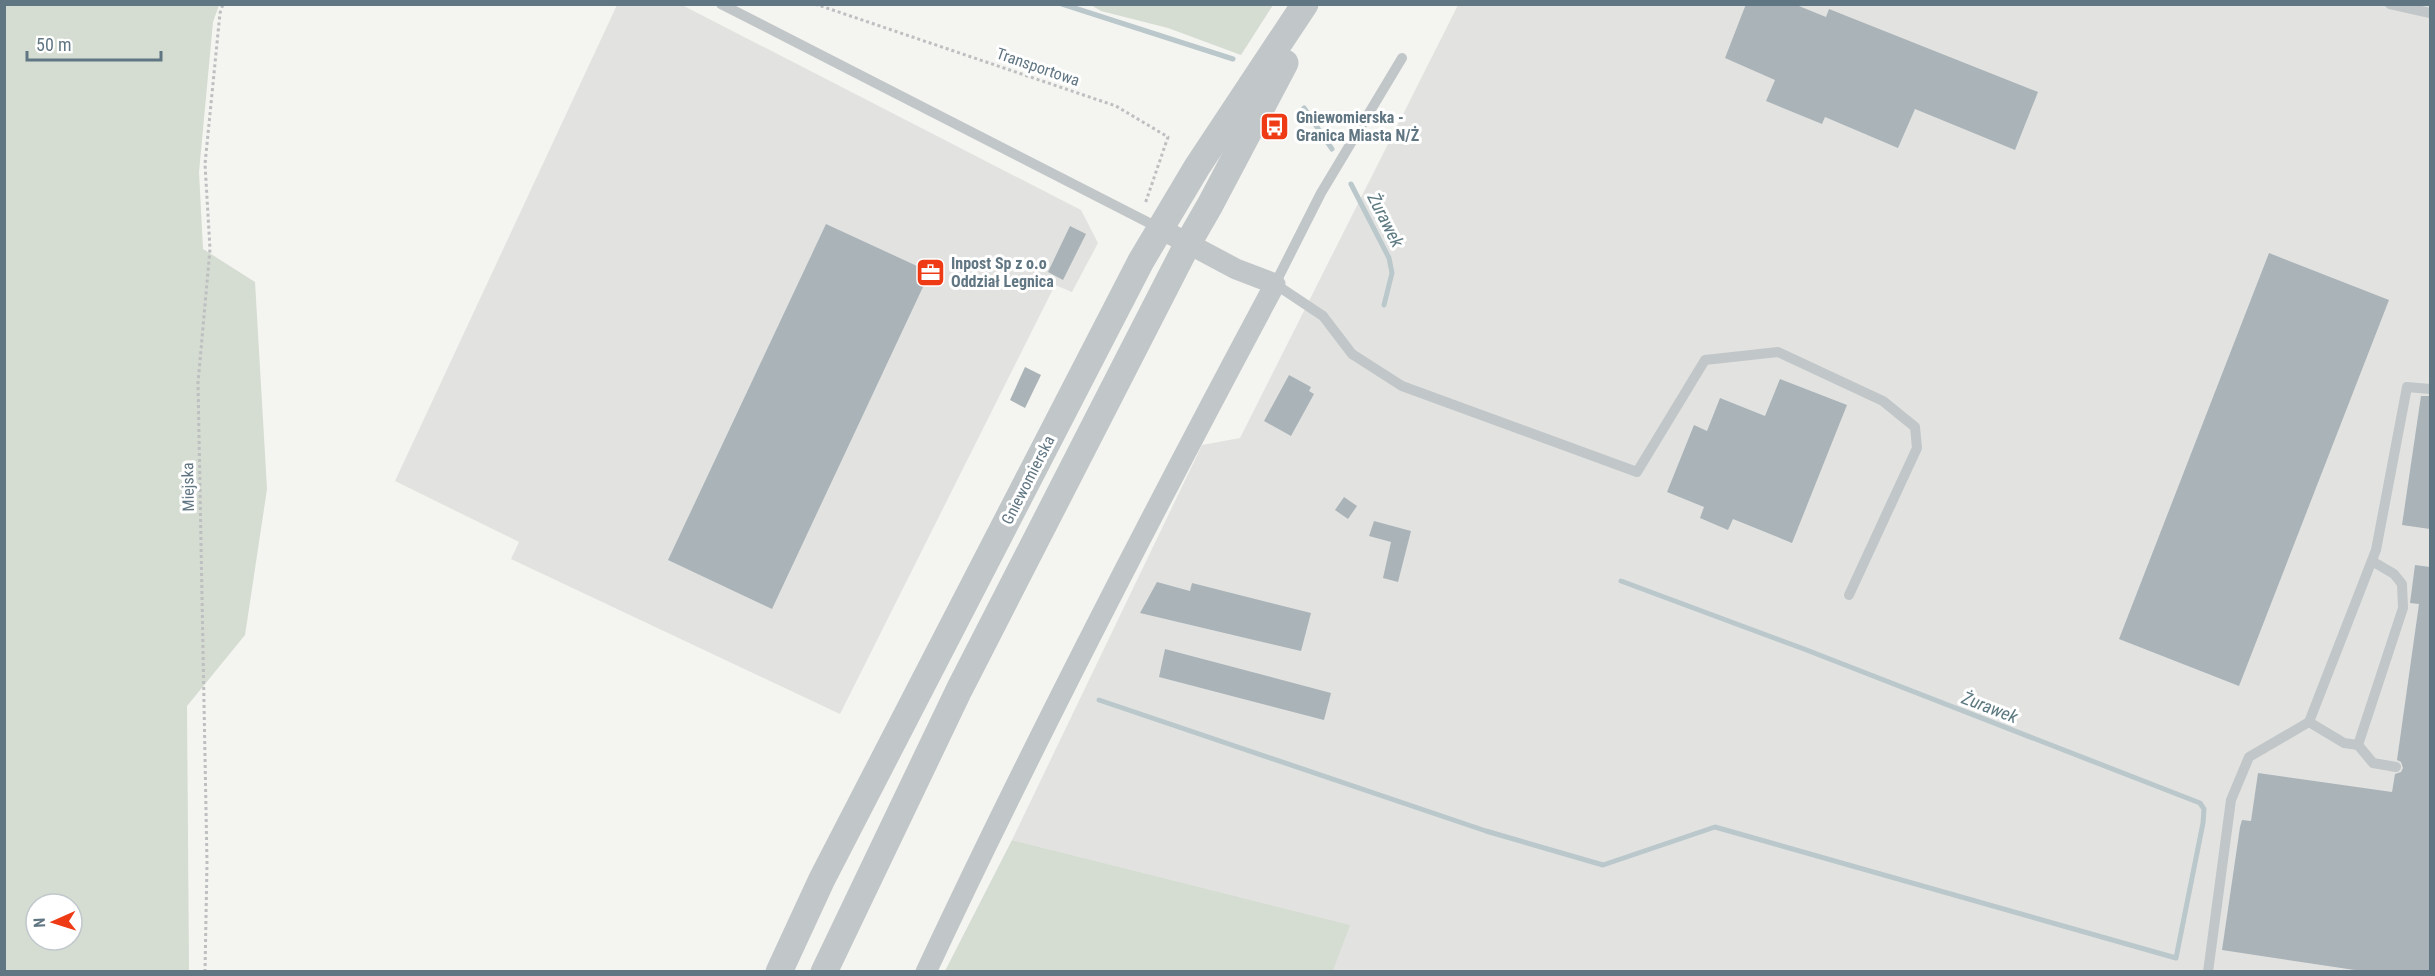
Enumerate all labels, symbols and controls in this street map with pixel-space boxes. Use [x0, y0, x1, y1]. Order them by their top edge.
scale bar [27, 24, 160, 62]
text: 50 m [36, 34, 71, 55]
street label: Transportowa [994, 44, 1082, 90]
place label: Gniewomierska - Granica Miasta N/Ż [1296, 108, 1419, 145]
bus stop icon: Gniewomierska - Granica Miasta N/Ż [1259, 110, 1291, 142]
water label: Żurawek [1363, 188, 1409, 252]
place label: Inpost Sp z o.o Oddział Legnica [951, 254, 1054, 291]
office icon: Inpost Sp z o.o Oddział Legnica [914, 256, 946, 288]
street label: Gniewomierska [997, 432, 1059, 528]
street label: Miejska [178, 462, 198, 512]
water label: Żurawek [1958, 686, 2022, 728]
north arrow [24, 892, 84, 952]
text: N [30, 917, 49, 928]

